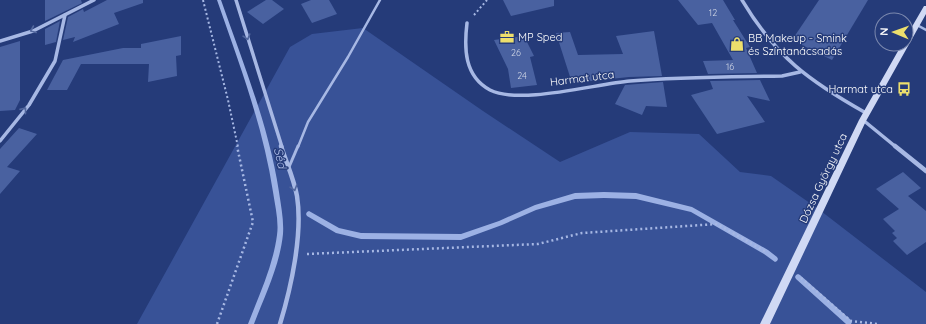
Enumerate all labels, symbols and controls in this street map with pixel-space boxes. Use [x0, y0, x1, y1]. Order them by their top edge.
house number: 12 [709, 7, 717, 18]
north arrow [874, 12, 914, 52]
one-way arrow [30, 26, 37, 34]
text: N [877, 27, 891, 36]
office icon: MP Sped [499, 29, 515, 45]
place label: MP Sped [518, 30, 562, 44]
place label: BB Makeup - Smink és Színtanácsadás [748, 31, 847, 58]
one-way arrow [243, 34, 251, 41]
shop icon: BB Makeup - Smink és Színtanácsadás [729, 36, 745, 52]
house number: 26 [511, 47, 521, 58]
house number: 16 [726, 61, 734, 72]
street label: Harmat utca [549, 67, 615, 89]
house number: 24 [517, 70, 527, 81]
bus stop icon: Harmat utca [896, 81, 912, 97]
place label: Harmat utca [828, 82, 893, 96]
one-way arrow [20, 108, 27, 115]
street label: Dózsa György utca [796, 131, 850, 225]
water label: Séd [271, 146, 291, 171]
one-way arrow [289, 184, 298, 191]

